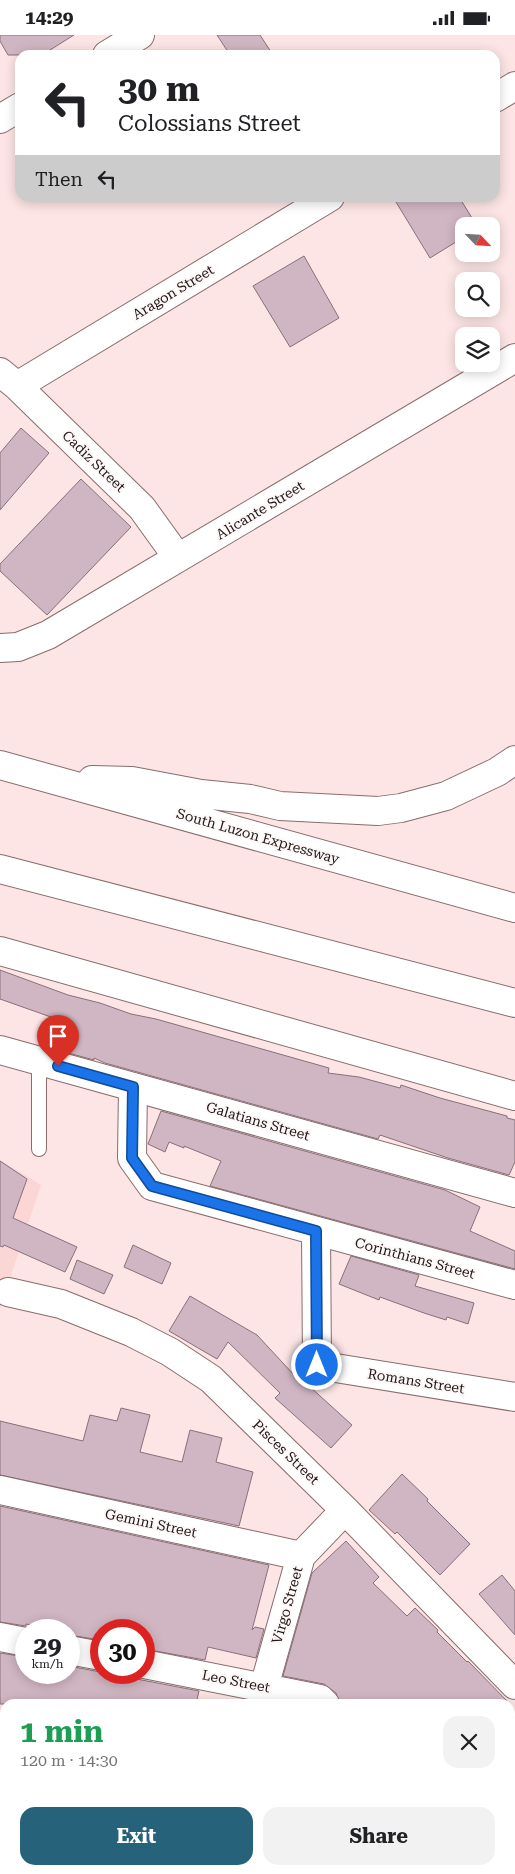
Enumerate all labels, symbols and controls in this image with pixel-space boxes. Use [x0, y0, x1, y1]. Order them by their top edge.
text: 14:29 [25, 6, 74, 29]
text: 30 m [118, 69, 200, 110]
icon: left [35, 70, 100, 135]
text: Colossians Street [118, 111, 301, 136]
icon: left [93, 165, 121, 193]
text: Then [35, 168, 83, 191]
north arrow [455, 217, 500, 263]
map controls [455, 217, 500, 372]
street label: Aragon Street [129, 261, 217, 323]
button: search [455, 272, 500, 317]
button: layers [455, 327, 500, 372]
street label: Cadiz Street [59, 427, 129, 495]
street label: Alicante Street [213, 477, 307, 543]
street label: South Luzon Expressway [175, 805, 342, 867]
pin [37, 1015, 79, 1066]
icon: arrive [44, 1022, 72, 1050]
street label: Galatians Street [204, 1099, 312, 1143]
street label: Corinthians Street [353, 1234, 477, 1282]
position arrow [290, 1338, 342, 1390]
street label: Romans Street [366, 1365, 466, 1397]
street label: Pisces Street [249, 1416, 323, 1488]
street label: Gemini Street [104, 1505, 198, 1541]
street label: Virgo Street [268, 1564, 306, 1646]
speed limit sign: 30 [90, 1619, 155, 1684]
text: 29 [33, 1631, 62, 1660]
text: km/h [31, 1657, 64, 1671]
street label: Leo Street [201, 1667, 271, 1695]
text: 1 min [20, 1714, 103, 1749]
button: close [443, 1716, 495, 1768]
text: 120 m · 14:30 [20, 1751, 118, 1770]
button: Exit [20, 1807, 253, 1865]
button: Share [263, 1807, 495, 1865]

